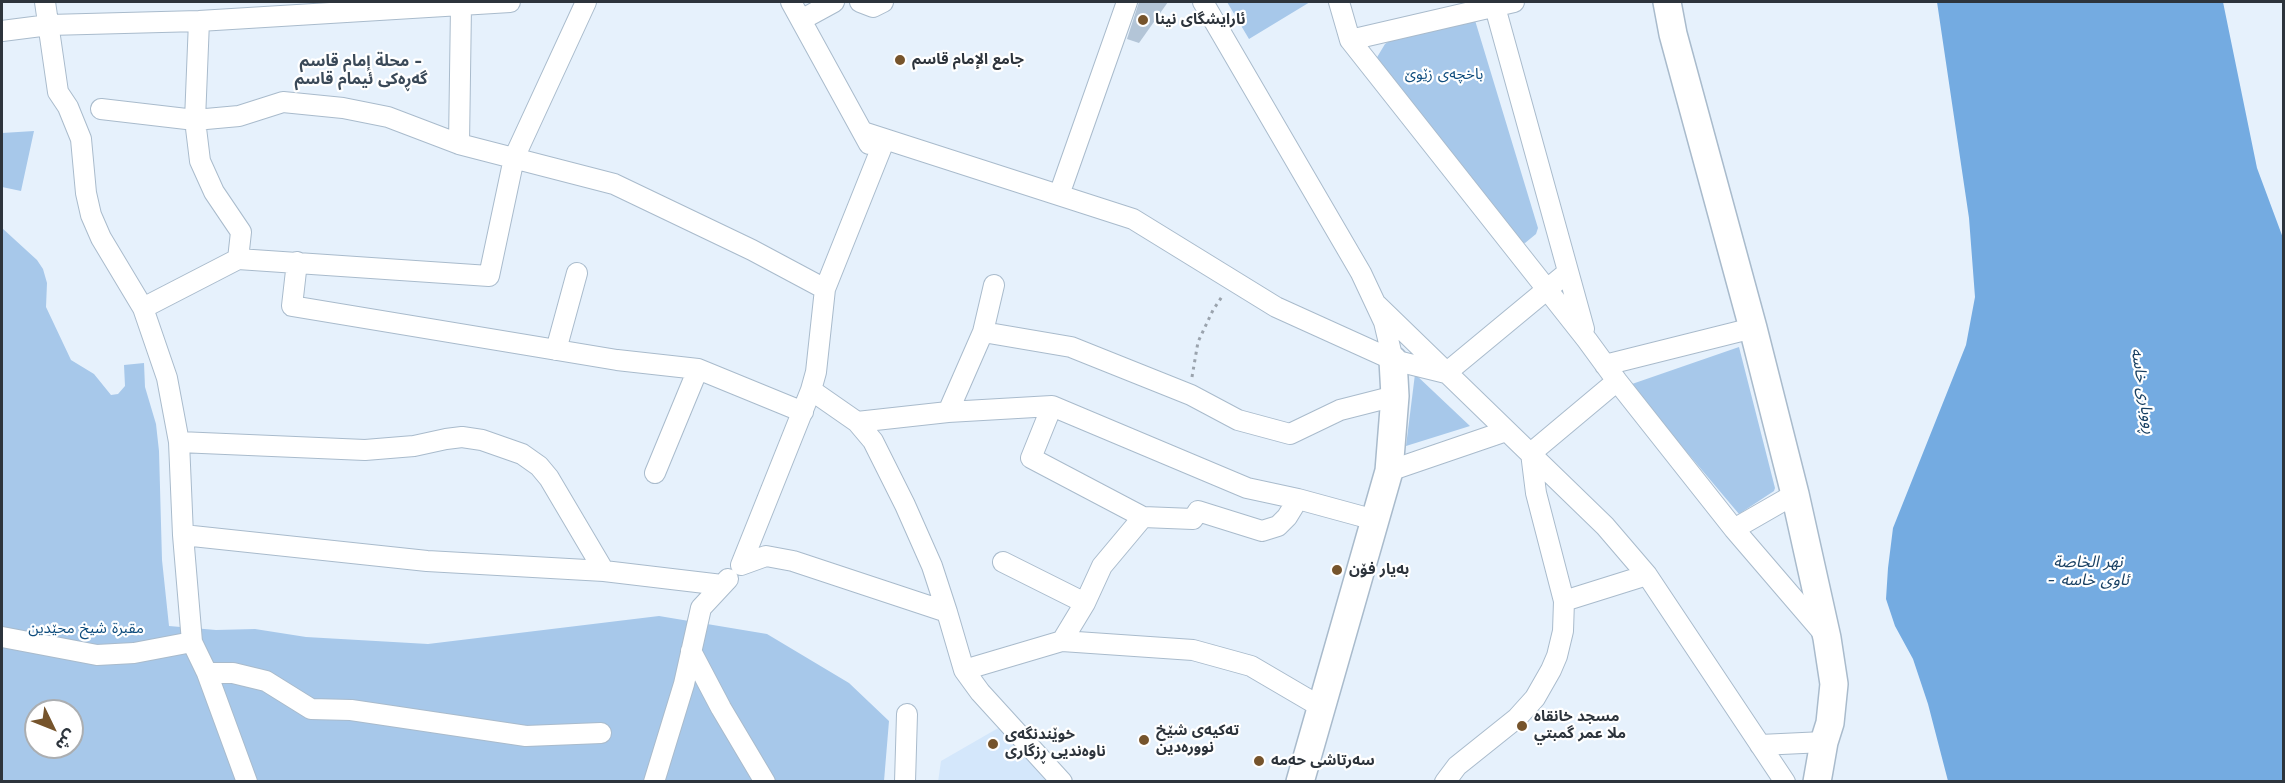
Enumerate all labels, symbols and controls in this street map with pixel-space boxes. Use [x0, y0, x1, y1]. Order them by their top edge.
place label: ئارایشگای نینا [1155, 11, 1245, 29]
marker: ئارایشگای نینا [1136, 13, 1150, 27]
district label: محلة إمام قاسم - گەڕەکی ئیمام قاسم [294, 51, 428, 89]
place label: جامع الإمام قاسم [912, 51, 1024, 69]
marker: جامع الإمام قاسم [893, 53, 907, 67]
park label: باخچەی زێوێ [1405, 66, 1483, 84]
water label: ڕووباری خاسە [2127, 347, 2159, 435]
water label: نهر الخاصة - ئاوی خاسە [2047, 552, 2129, 590]
place label: بەیار فۆن [1349, 561, 1409, 579]
marker: بەیار فۆن [1330, 563, 1344, 577]
park label: مقبرة شيخ محێدین [28, 620, 144, 638]
north arrow [24, 699, 84, 759]
place label: مسجد خانقاه ملا عمر گمبتي [1534, 708, 1626, 743]
marker: مسجد خانقاه ملا عمر گمبتي [1515, 719, 1529, 733]
place label: تەکیەی شێخ نوورەدین [1156, 722, 1239, 757]
text: ش [52, 726, 80, 755]
place label: خوێندنگەی ناوەندیی ڕزگاری [1005, 726, 1106, 761]
marker: تەکیەی شێخ نوورەدین [1137, 733, 1151, 747]
marker: خوێندنگەی ناوەندیی ڕزگاری [986, 737, 1000, 751]
place label: سەرتاشی حەمە [1271, 752, 1375, 770]
marker: سەرتاشی حەمە [1252, 754, 1266, 768]

